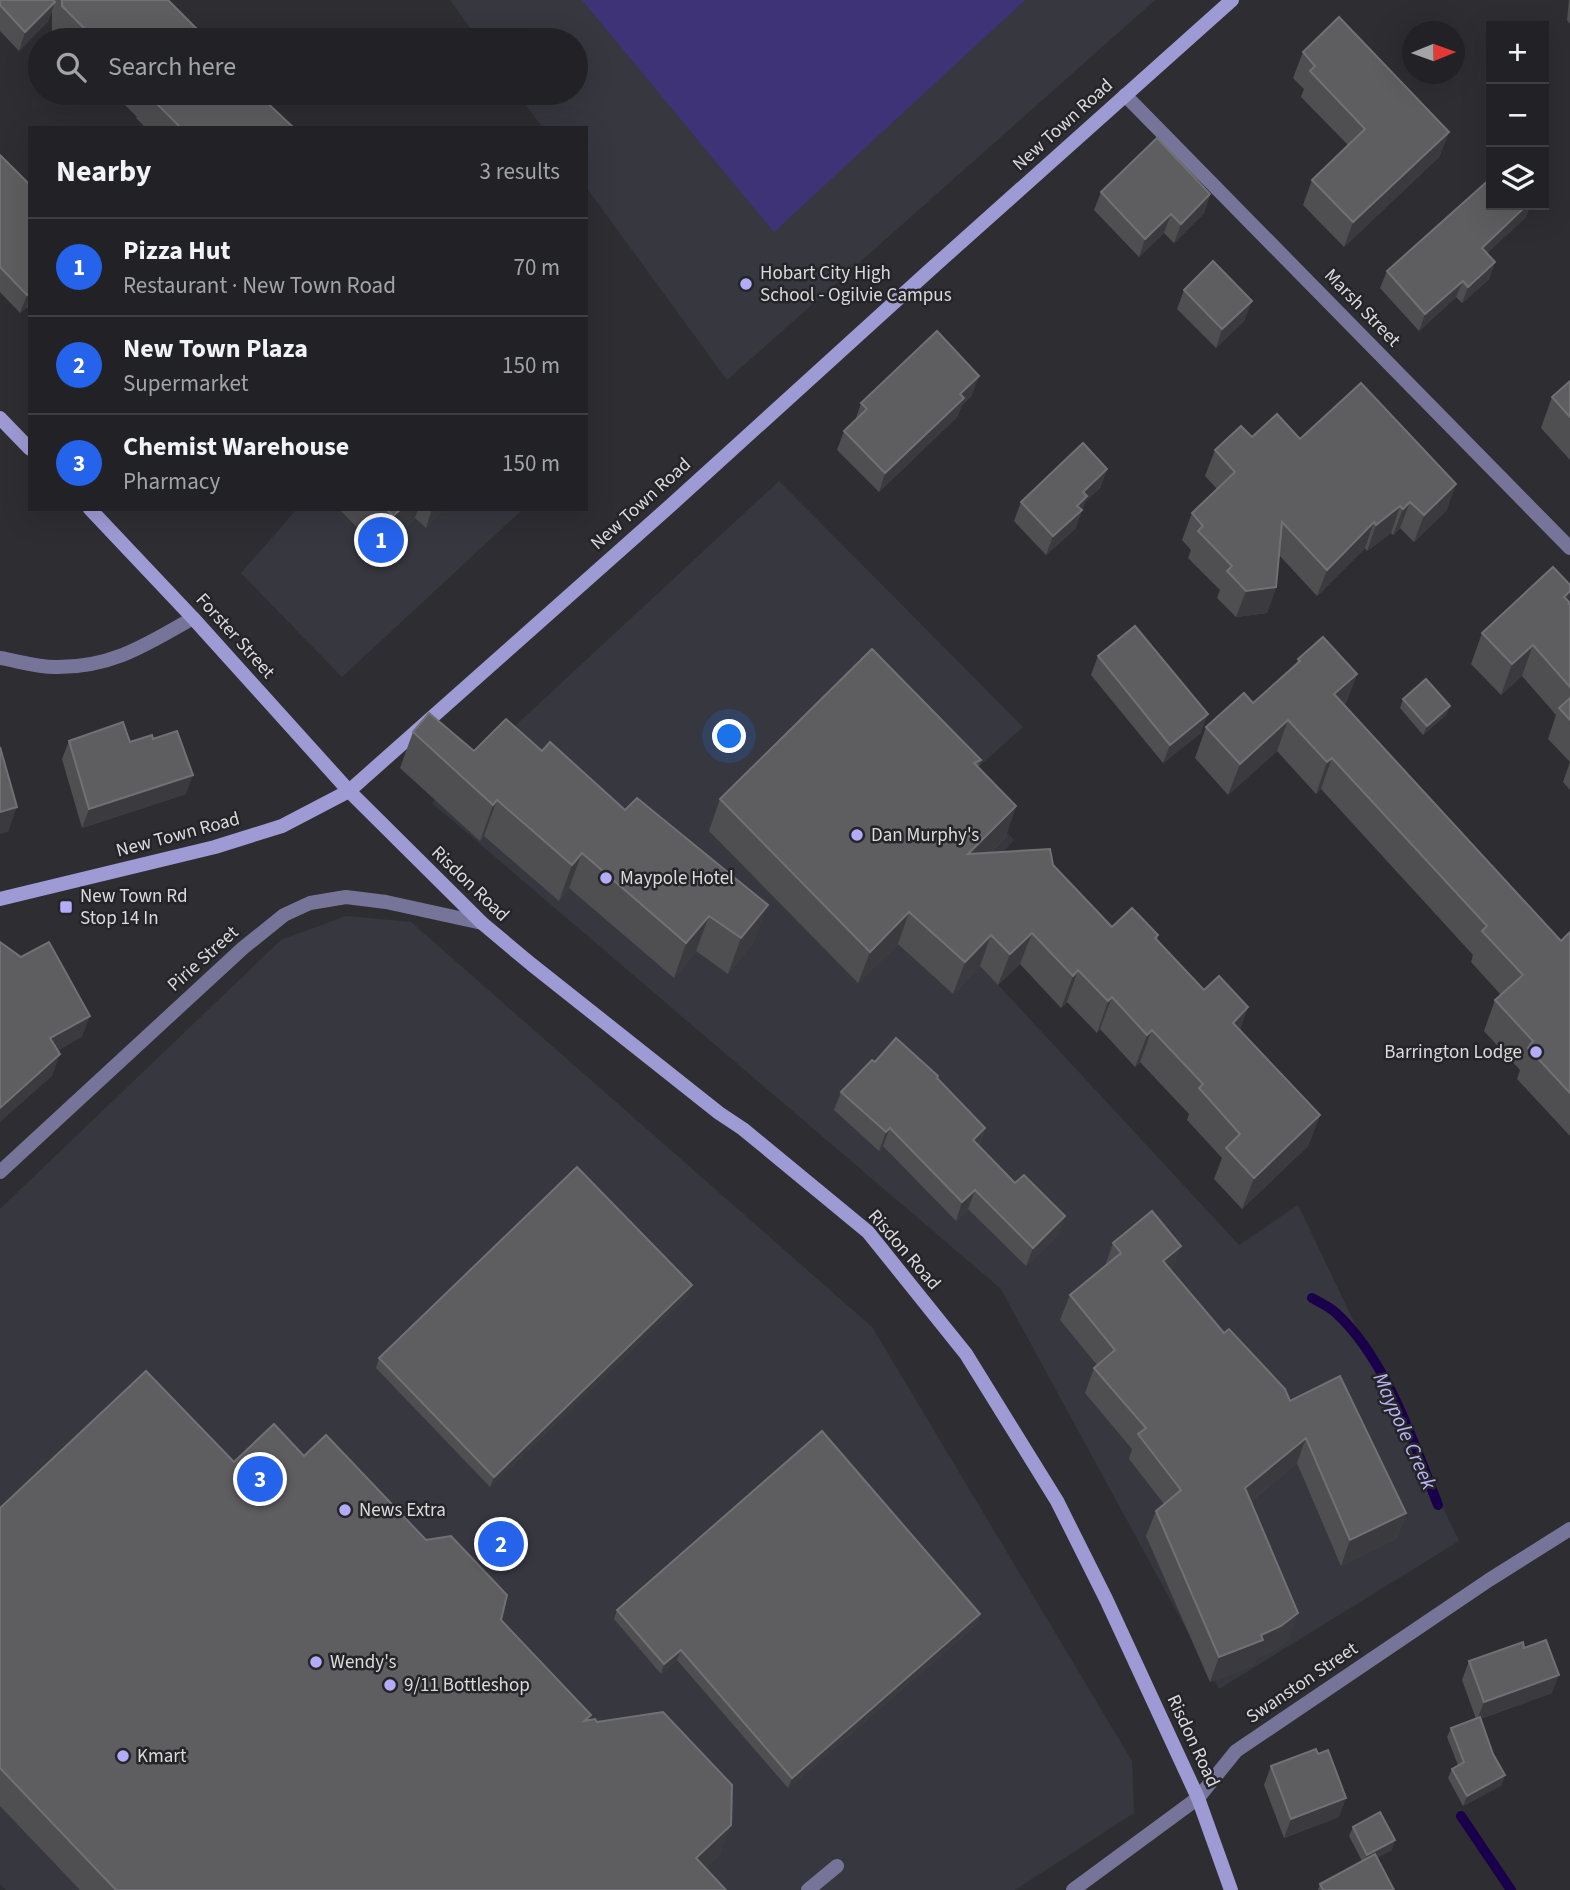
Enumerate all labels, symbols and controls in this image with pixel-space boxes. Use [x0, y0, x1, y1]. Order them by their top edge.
north arrow [1402, 21, 1465, 84]
map controls [1486, 21, 1549, 210]
button: + [1486, 21, 1549, 84]
search box [28, 28, 588, 105]
icon: search [52, 48, 90, 86]
text: Search here [108, 48, 236, 85]
street label: New Town Road [1007, 72, 1119, 178]
button: − [1486, 84, 1549, 147]
button: layers [1486, 147, 1549, 210]
text: Nearby [56, 150, 151, 193]
text: 3 results [480, 155, 560, 188]
text: Pizza Hut [123, 232, 230, 269]
text: 1 [73, 251, 85, 284]
text: 70 m [513, 251, 560, 284]
place label: Hobart City High School - Ogilvie Campus [760, 260, 952, 309]
street label: Marsh Street [1318, 263, 1407, 354]
text: Restaurant · New Town Road [123, 269, 396, 302]
marker: Hobart City High School - Ogilvie Campus [738, 276, 754, 292]
text: New Town Plaza [123, 330, 308, 367]
text: 2 [73, 349, 85, 382]
text: 150 m [502, 349, 560, 382]
text: Supermarket [123, 367, 249, 400]
text: Chemist Warehouse [123, 428, 349, 465]
text: 3 [73, 447, 85, 480]
text: 150 m [502, 447, 560, 480]
street label: New Town Road [585, 451, 697, 557]
text: Pharmacy [123, 465, 220, 498]
pin: 1 [358, 514, 404, 566]
street label: Forster Street [189, 587, 281, 685]
your location [712, 719, 746, 753]
street label: New Town Road [113, 806, 243, 864]
place label: Dan Murphy's [871, 822, 979, 849]
marker: Dan Murphy's [849, 827, 865, 843]
street label: Risdon Road [425, 840, 515, 928]
place label: Maypole Hotel [620, 865, 734, 892]
marker: Maypole Hotel [598, 870, 614, 886]
place label: New Town Rd Stop 14 In [80, 883, 187, 932]
marker: New Town Rd Stop 14 In [58, 899, 74, 915]
street label: Pirie Street [161, 919, 245, 998]
place label: Barrington Lodge [1384, 1039, 1522, 1066]
marker: Barrington Lodge [1528, 1044, 1544, 1060]
street label: Risdon Road [861, 1204, 947, 1296]
water label: Maypole Creek [1366, 1367, 1445, 1495]
pin: 3 [237, 1453, 283, 1505]
place label: News Extra [359, 1497, 446, 1524]
marker: News Extra [337, 1502, 353, 1518]
pin: 2 [478, 1518, 524, 1570]
street label: Swanston Street [1241, 1635, 1364, 1730]
place label: Wendy's [330, 1649, 397, 1676]
marker: Wendy's [308, 1654, 324, 1670]
place label: 9/11 Bottleshop [404, 1672, 530, 1699]
marker: 9/11 Bottleshop [382, 1677, 398, 1693]
street label: Risdon Road [1160, 1690, 1226, 1792]
place label: Kmart [137, 1743, 187, 1770]
marker: Kmart [115, 1748, 131, 1764]

